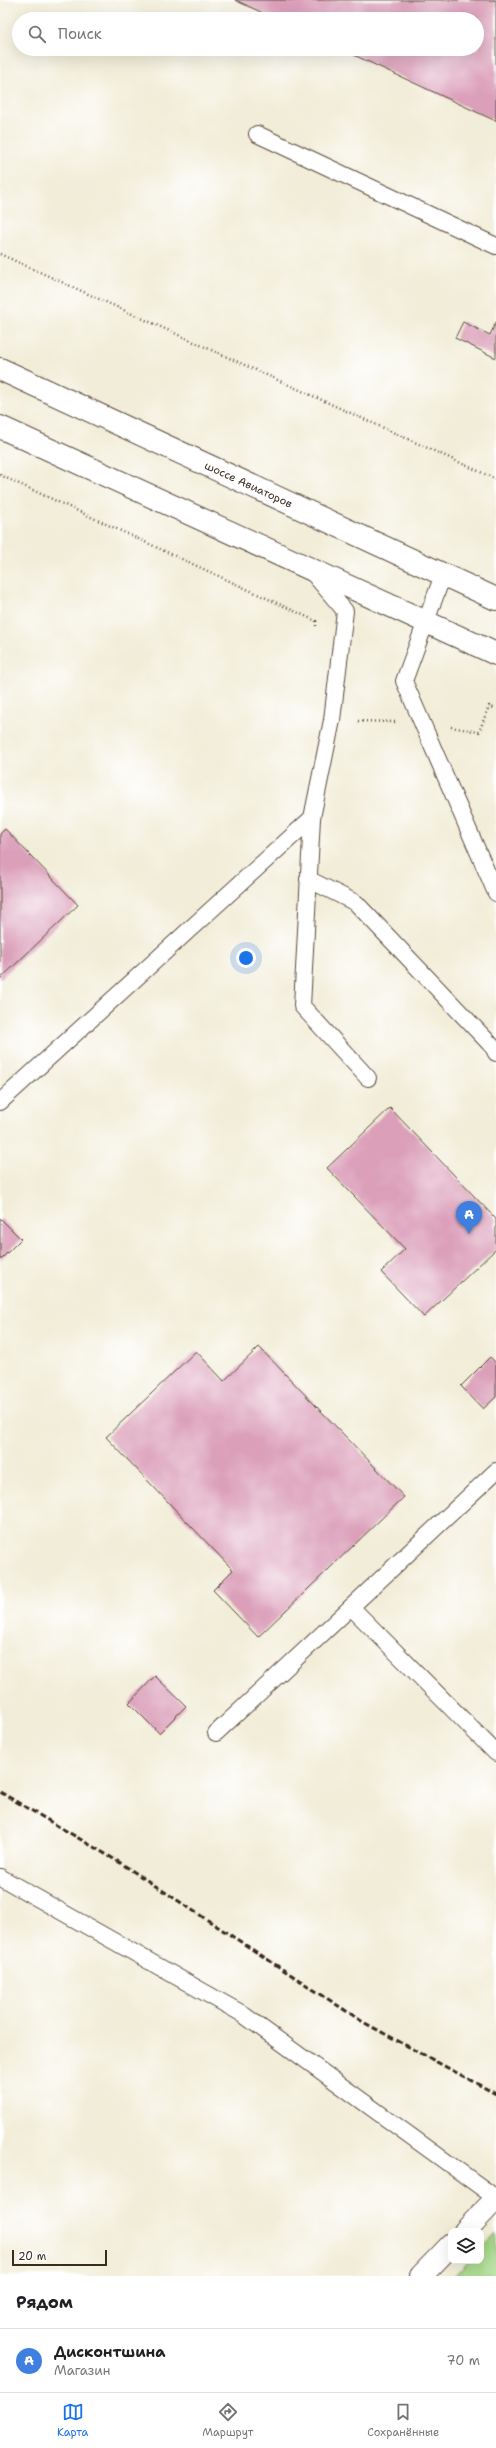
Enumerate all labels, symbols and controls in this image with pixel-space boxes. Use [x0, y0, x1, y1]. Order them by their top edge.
search box [12, 12, 484, 56]
icon: search [26, 23, 48, 45]
text: Поиск [58, 24, 102, 44]
street label: шоссе Авиаторов [202, 458, 295, 512]
your location [236, 948, 256, 968]
pin: A [456, 1201, 482, 1234]
map controls [448, 2228, 484, 2264]
button: layers [448, 2228, 484, 2264]
scale bar [12, 2248, 107, 2267]
text: 20 m [18, 2249, 46, 2264]
text: Рядом [16, 2291, 73, 2313]
text: Дисконтшина [54, 2342, 165, 2362]
text: A [24, 2352, 34, 2369]
text: 70 m [446, 2352, 480, 2369]
text: Магазин [54, 2362, 110, 2379]
tab: Карта [57, 2401, 88, 2440]
tab: Маршрут [202, 2401, 253, 2440]
tab: Сохранённые [367, 2401, 439, 2440]

